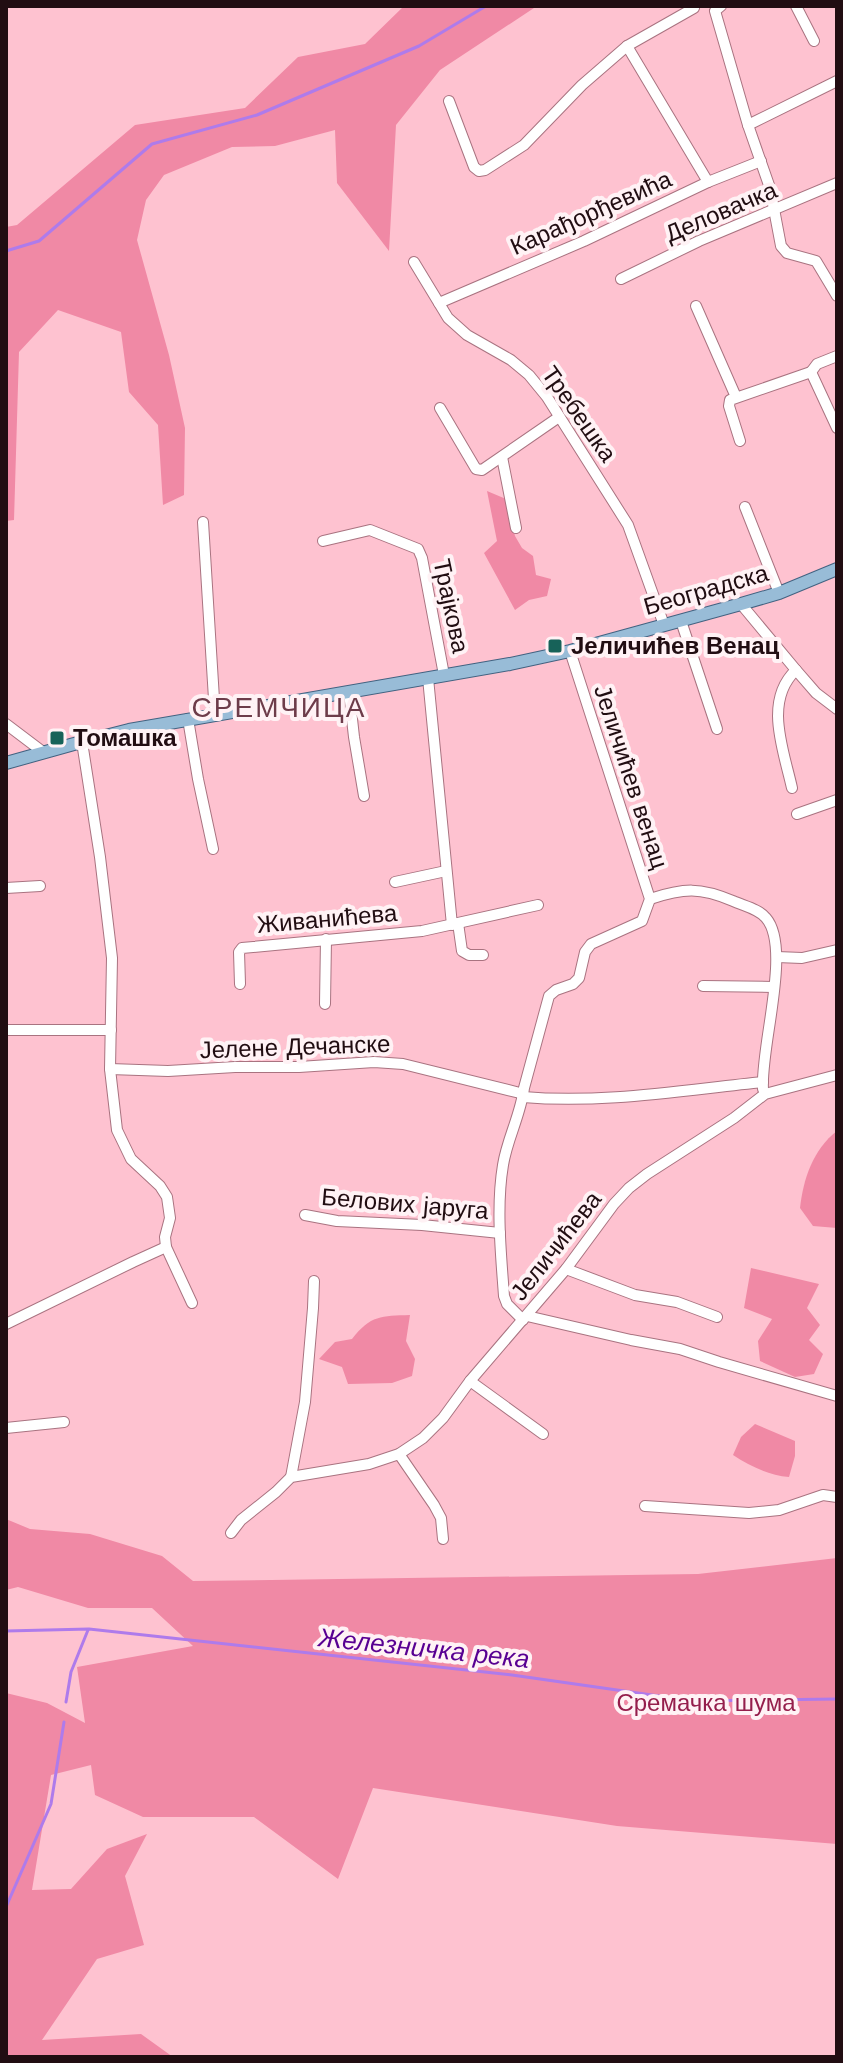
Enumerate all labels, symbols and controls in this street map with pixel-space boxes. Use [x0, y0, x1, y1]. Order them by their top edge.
street label: Карађорђевића [506, 165, 677, 261]
street label: Деловачка [661, 176, 782, 248]
street label: Требешка [536, 361, 622, 468]
street label: Трајкова [427, 556, 475, 656]
street label: Београдска [640, 559, 772, 621]
place label: Јеличићев Венац [571, 632, 780, 660]
marker: Јеличићев Венац [546, 637, 564, 655]
street label: Јеличићев венац [588, 682, 674, 873]
district label: СРЕМЧИЦА [192, 691, 366, 724]
place label: Томашка [73, 724, 177, 752]
marker: Томашка [48, 729, 66, 747]
street label: Живанићева [256, 899, 399, 939]
street label: Јелене Дечанске [199, 1030, 391, 1064]
street label: Белових јаруга [320, 1183, 490, 1225]
street label: Јеличићева [505, 1185, 608, 1306]
water label: Железничка река [315, 1622, 531, 1674]
park label: Сремачка шума [616, 1689, 796, 1717]

